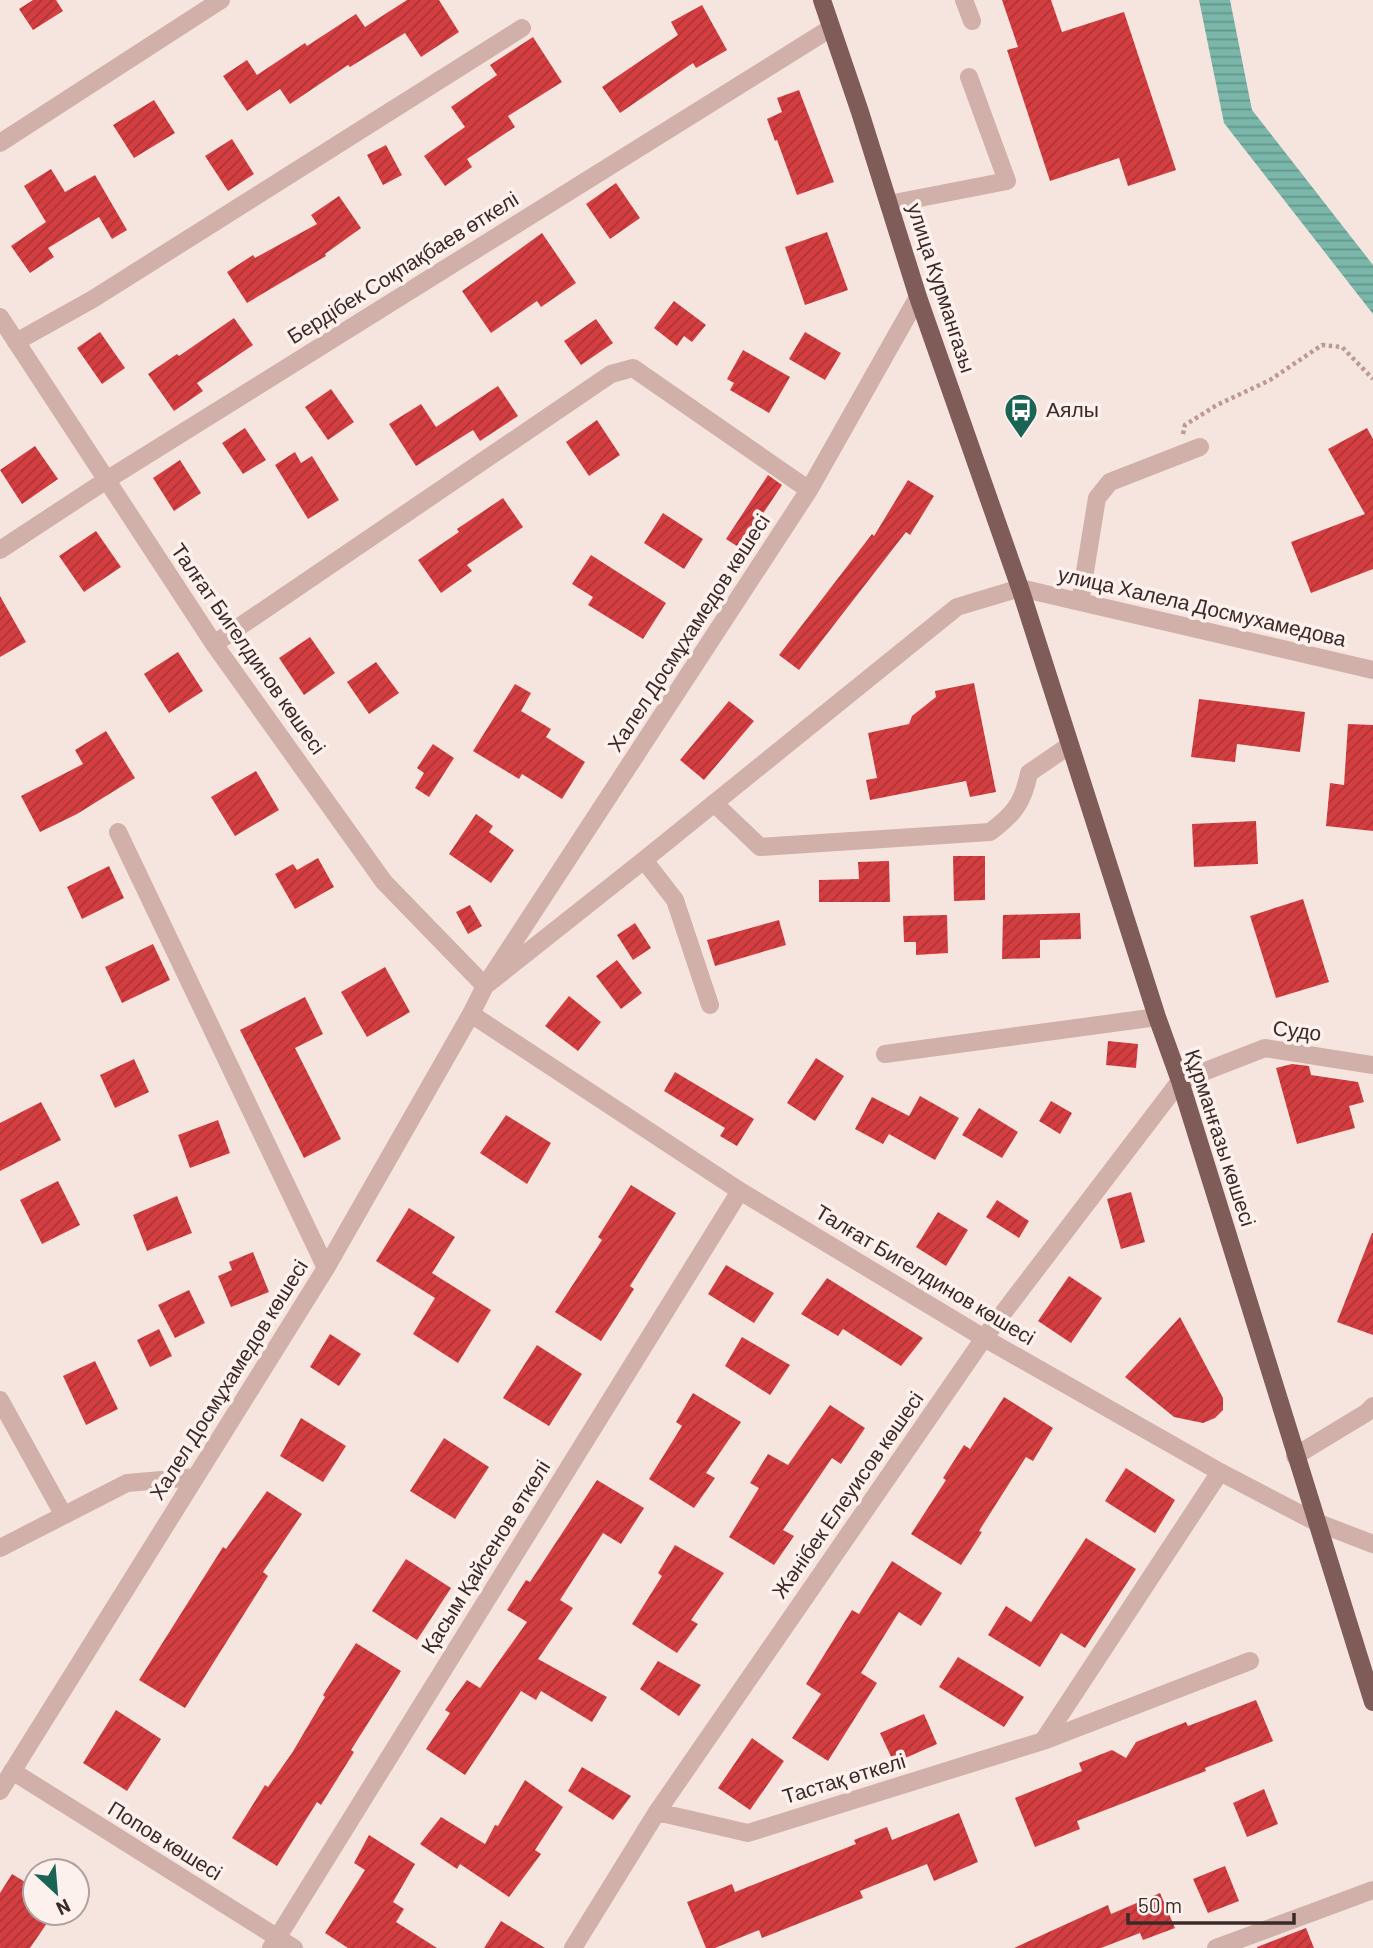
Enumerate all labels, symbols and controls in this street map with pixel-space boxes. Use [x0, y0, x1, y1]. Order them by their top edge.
street label: Бердібек Соқпақбаев өткелі [282, 185, 522, 348]
street label: улица Курмангазы [903, 199, 982, 376]
bus stop icon: Аялы [1002, 391, 1040, 440]
place label: Аялы [1046, 396, 1099, 421]
street label: Халел Досмұхамедов көшесі [601, 509, 774, 756]
street label: Талғат Бигелдинов көшесі [167, 538, 332, 758]
street label: улица Халела Досмухамедова [1056, 560, 1349, 651]
street label: Судо [1271, 1014, 1323, 1045]
street label: Құрманғазы көшесі [1181, 1046, 1262, 1229]
street label: Талғат Бигелдинов көшесі [811, 1198, 1040, 1349]
street label: Халел Досмұхамедов көшесі [143, 1255, 312, 1504]
street label: Жәнібек Елеуисов көшесі [766, 1386, 928, 1602]
street label: Қасым Қайсенов өткелі [415, 1455, 554, 1657]
street label: Тастақ өткелі [779, 1747, 908, 1808]
street label: Попов көшесі [104, 1795, 227, 1885]
north arrow [21, 1857, 91, 1927]
scale bar [1128, 1882, 1294, 1926]
text: 50 m [1138, 1892, 1182, 1917]
text: N [53, 1895, 74, 1921]

